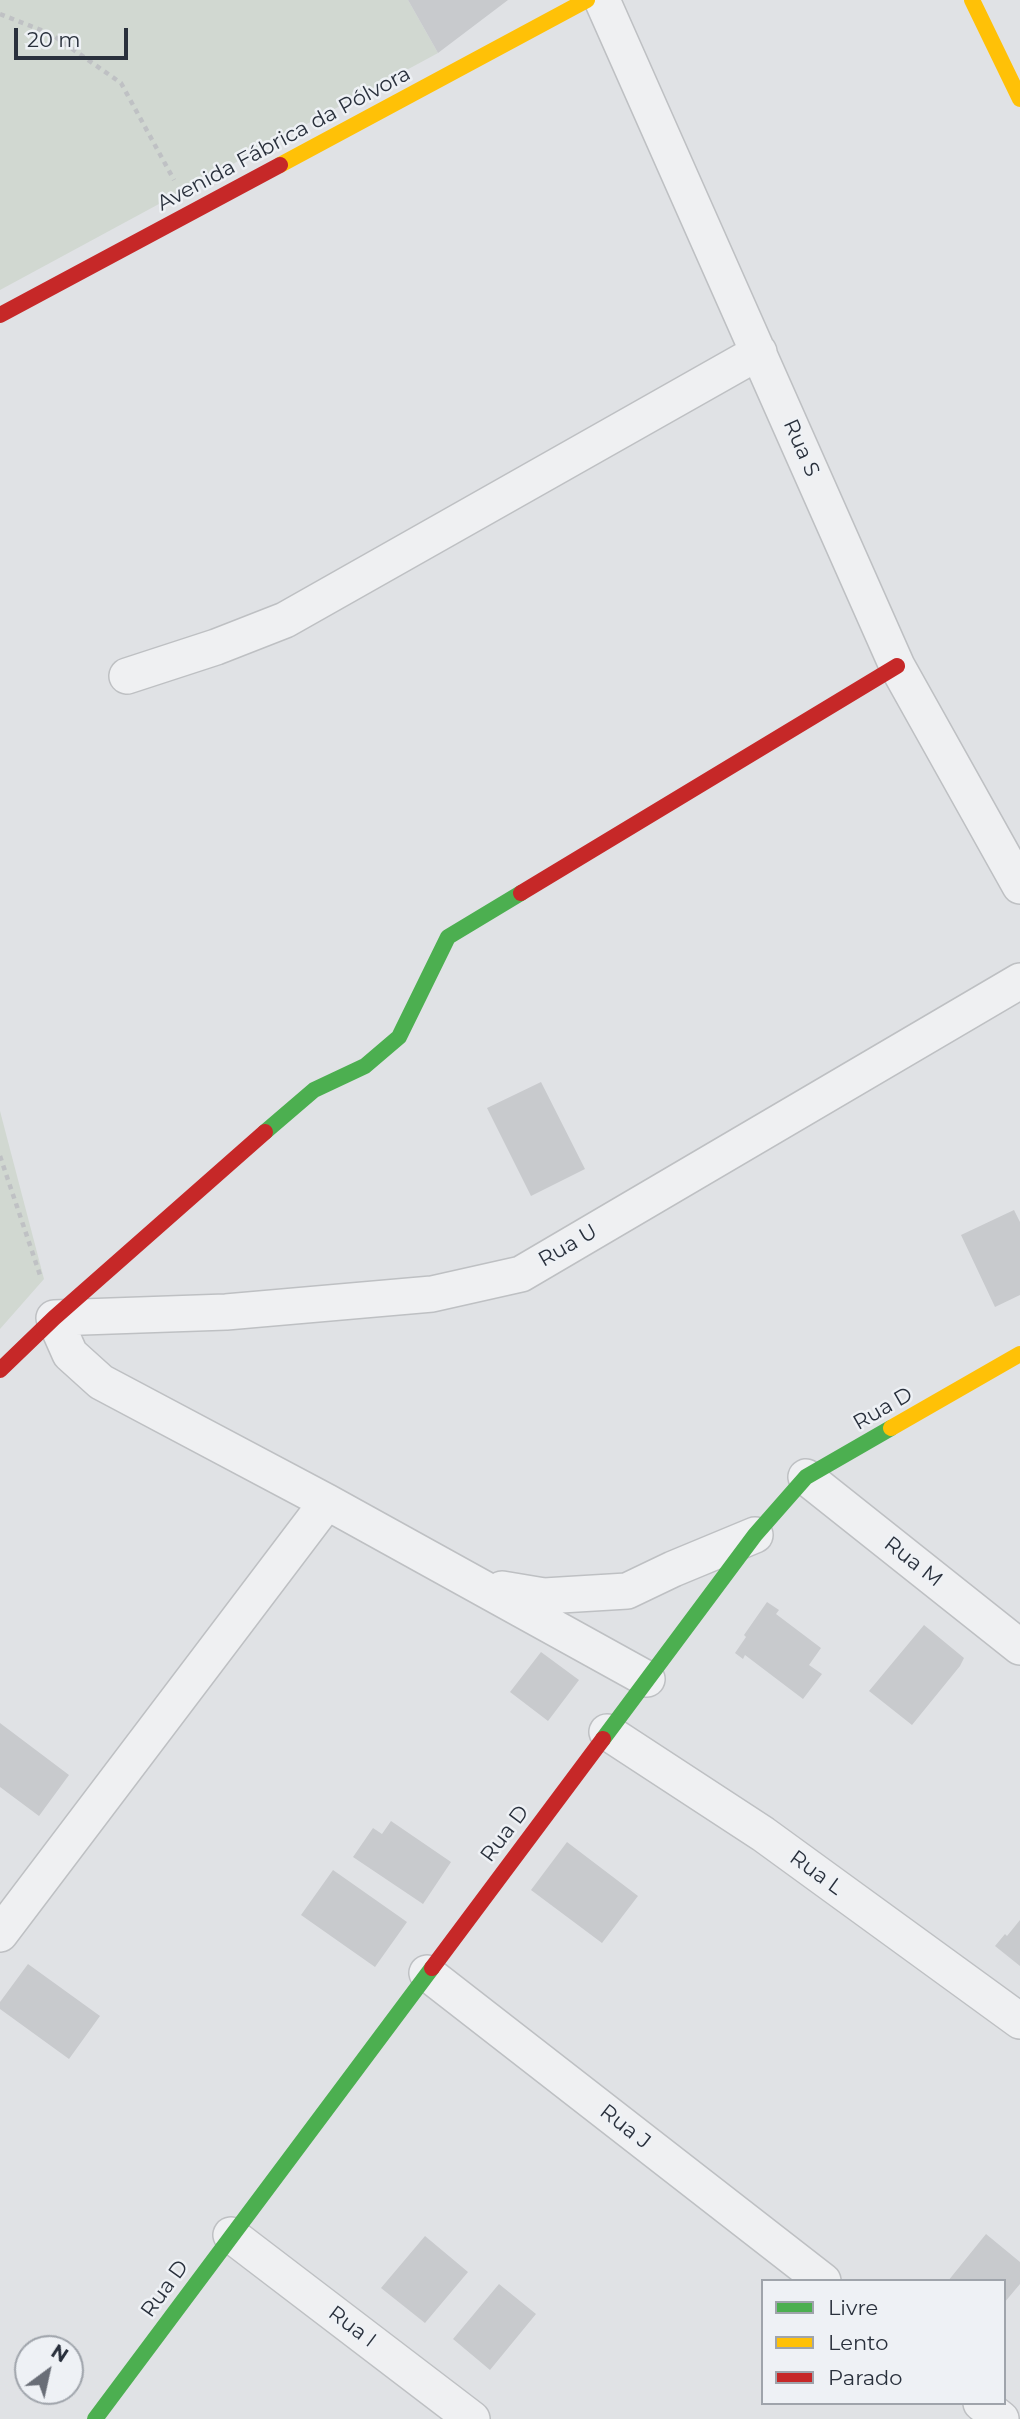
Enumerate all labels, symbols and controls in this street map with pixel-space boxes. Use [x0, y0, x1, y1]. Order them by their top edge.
scale bar [18, 14, 131, 58]
text: 20 m [27, 27, 81, 52]
street label: Avenida Fábrica da Pólvora [153, 61, 415, 217]
street label: Rua S [777, 415, 825, 481]
street label: Rua U [534, 1219, 602, 1273]
street label: Rua D [849, 1382, 917, 1436]
street label: Rua M [879, 1531, 947, 1593]
street label: Rua D [476, 1801, 534, 1867]
street label: Rua L [785, 1845, 847, 1901]
street label: Rua J [595, 2099, 655, 2155]
street label: Rua D [136, 2255, 194, 2323]
legend [761, 2279, 1006, 2405]
text: Livre [828, 2295, 878, 2320]
street label: Rua I [323, 2301, 381, 2353]
text: Lento [828, 2330, 888, 2355]
north arrow [14, 2335, 84, 2405]
text: N [47, 2340, 72, 2367]
text: Parado [828, 2365, 903, 2390]

